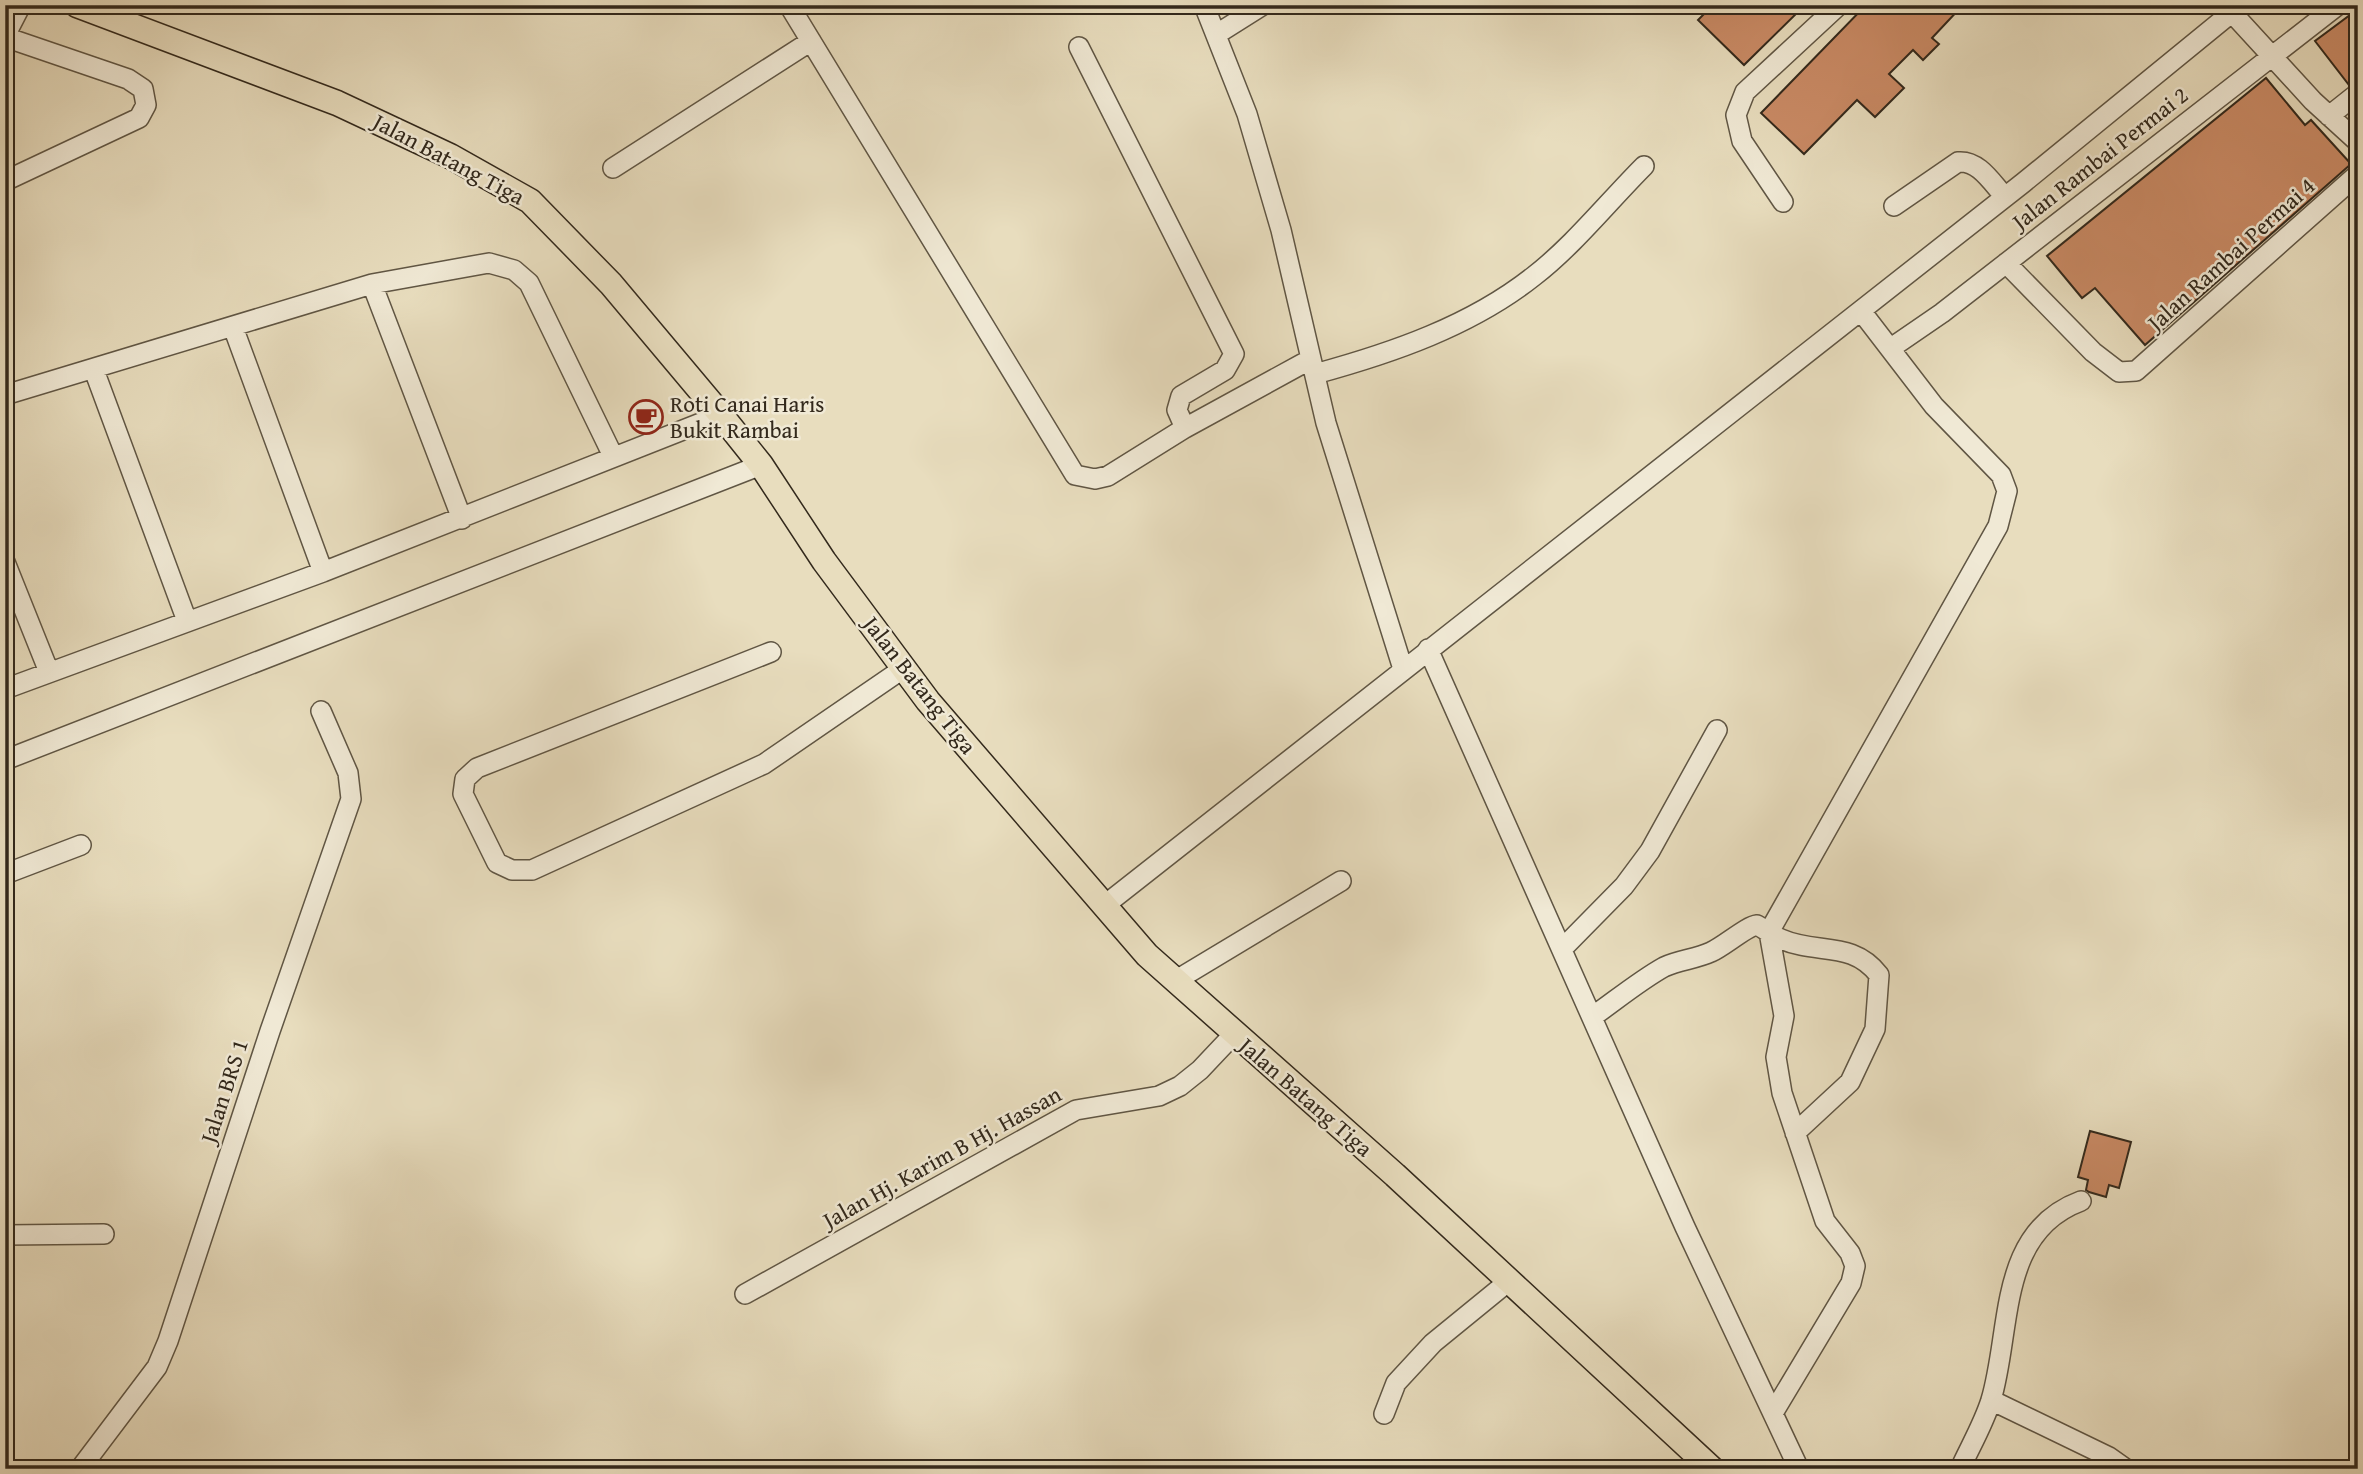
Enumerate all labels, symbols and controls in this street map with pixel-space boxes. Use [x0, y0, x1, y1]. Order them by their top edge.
street label: Jalan Rambai Permai 2 [2002, 78, 2195, 239]
street label: Jalan Batang Tiga [365, 103, 531, 212]
street label: Jalan Rambai Permai 4 [2137, 169, 2322, 340]
place label: Roti Canai Haris Bukit Rambai [670, 387, 825, 446]
cafe icon: Roti Canai Haris Bukit Rambai [627, 398, 665, 436]
street label: Jalan Batang Tiga [854, 606, 985, 761]
street label: Jalan Batang Tiga [1230, 1027, 1380, 1164]
street label: Jalan BRS 1 [190, 1035, 256, 1150]
street label: Jalan Hj. Karim B Hj. Hassan [814, 1077, 1067, 1237]

